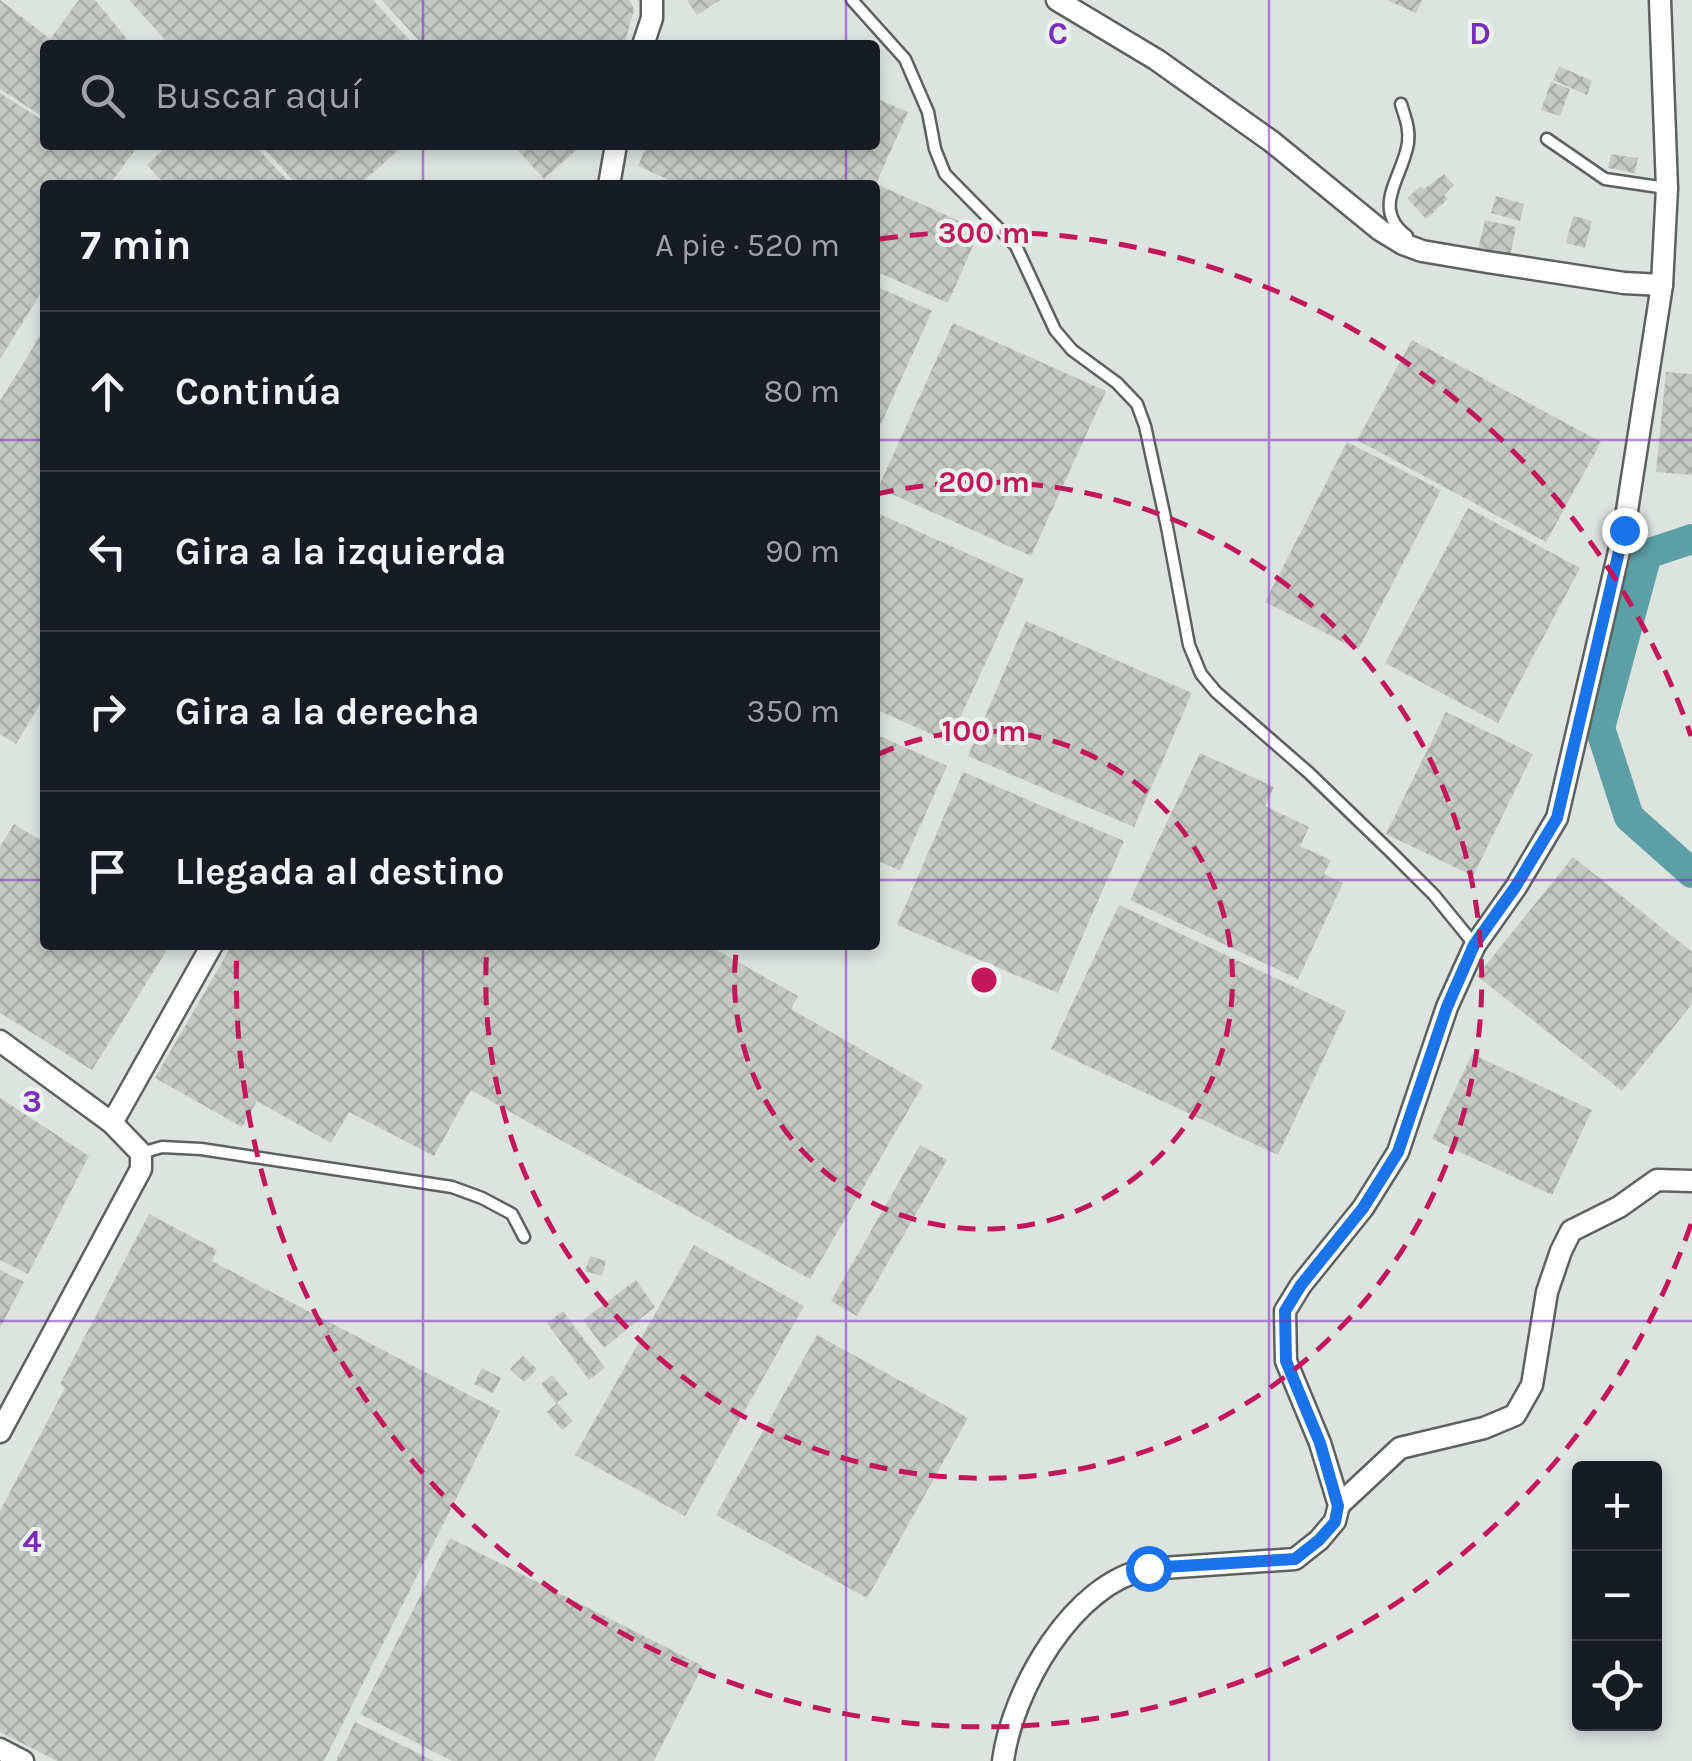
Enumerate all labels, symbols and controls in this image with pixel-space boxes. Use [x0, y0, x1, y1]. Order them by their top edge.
text: C [1048, 15, 1068, 52]
text: D [1469, 15, 1491, 52]
search box [40, 40, 880, 150]
icon: search [75, 68, 130, 123]
text: Buscar aquí [155, 73, 362, 118]
text: 300 m [938, 215, 1030, 251]
text: 7 min [80, 220, 191, 270]
text: A pie · 520 m [655, 227, 840, 264]
icon: ahead [80, 364, 135, 419]
text: Continúa [175, 369, 341, 414]
text: 80 m [764, 373, 840, 410]
text: 200 m [938, 464, 1030, 500]
route end [1602, 508, 1648, 554]
icon: left [80, 524, 135, 579]
text: Gira a la izquierda [175, 529, 507, 574]
text: 90 m [765, 533, 840, 570]
icon: right [80, 684, 135, 739]
text: Gira a la derecha [175, 689, 480, 734]
text: 350 m [747, 693, 840, 730]
text: 100 m [942, 713, 1026, 749]
icon: arrive [80, 844, 135, 899]
text: Llegada al destino [175, 849, 505, 894]
centre of rings [966, 962, 1002, 998]
text: 3 [22, 1083, 42, 1120]
map controls [1572, 1461, 1662, 1731]
button: + [1572, 1461, 1662, 1551]
text: 4 [22, 1523, 42, 1560]
route start [1126, 1546, 1172, 1592]
button: − [1572, 1551, 1662, 1641]
button: locate [1572, 1641, 1662, 1731]

